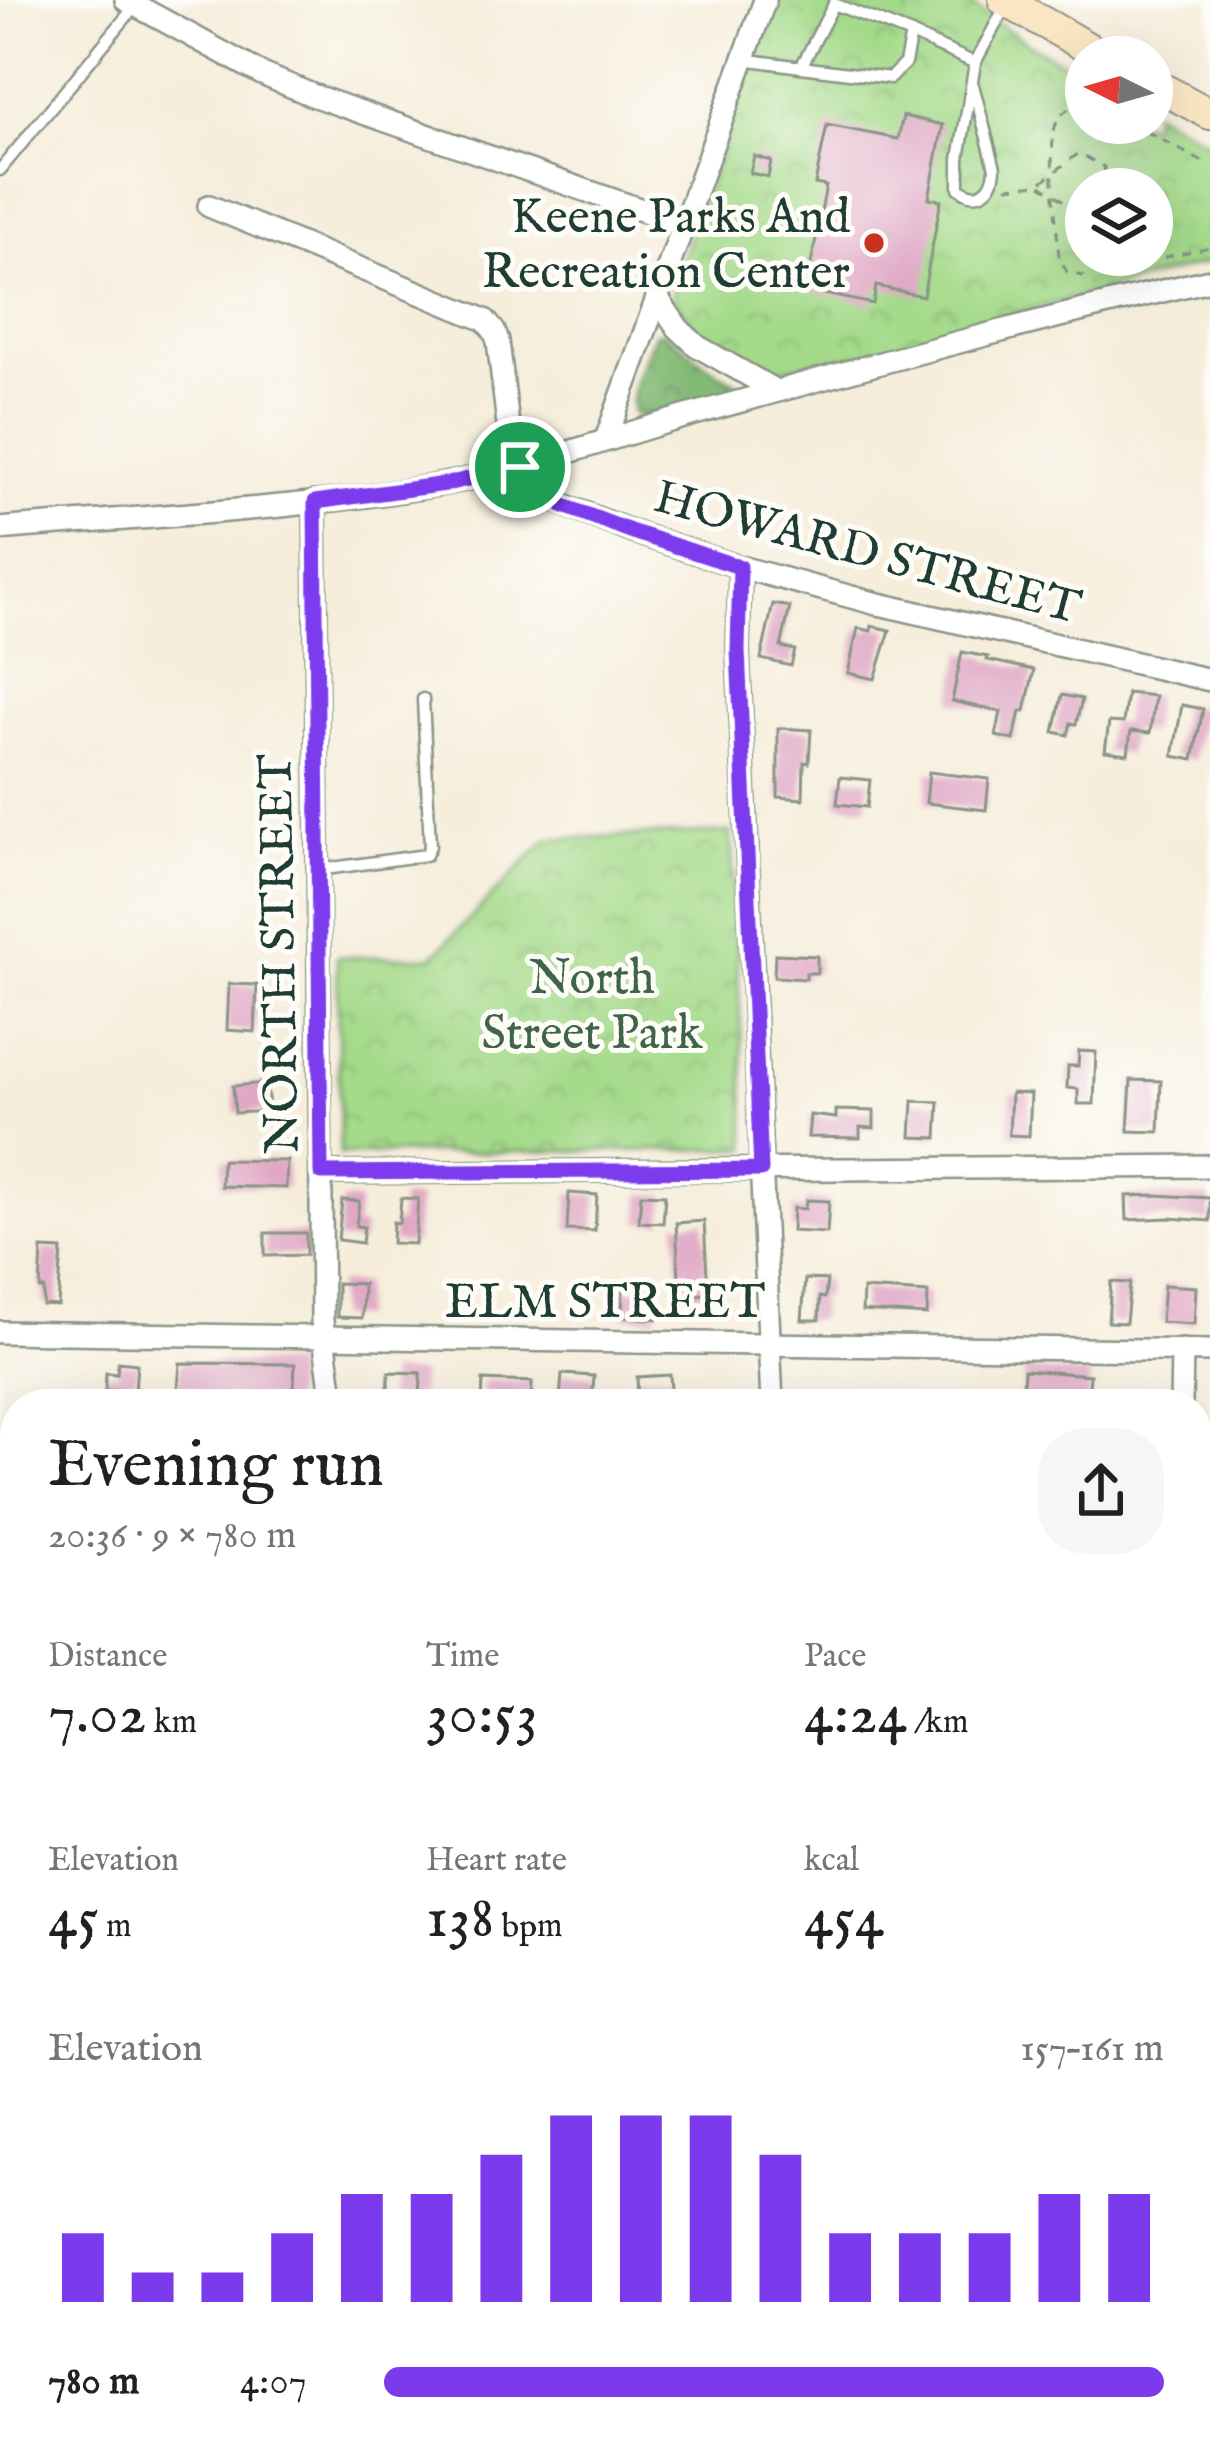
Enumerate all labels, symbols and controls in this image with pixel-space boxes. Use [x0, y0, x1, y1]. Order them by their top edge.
north arrow [1065, 36, 1173, 144]
map controls [1065, 36, 1173, 276]
button: layers [1065, 168, 1173, 276]
place label: Keene Parks And Recreation Center [482, 189, 850, 304]
marker: Keene Parks And Recreation Center [861, 230, 887, 256]
pin [469, 416, 571, 518]
icon: arrive [487, 434, 553, 500]
street label: HOWARD STREET [647, 468, 1087, 640]
street label: NORTH STREET [248, 754, 314, 1154]
park label: North Street Park [481, 950, 703, 1065]
street label: ELM STREET [445, 1274, 765, 1334]
text: Evening run [48, 1425, 384, 1509]
button: share [1038, 1428, 1164, 1554]
text: 20:36 · 9 × 780 m [48, 1512, 296, 1561]
text: Distance [48, 1636, 167, 1678]
text: Time [426, 1636, 499, 1678]
text: Pace [804, 1636, 866, 1678]
text: 7.02 [48, 1678, 147, 1754]
text: 30:53 [426, 1678, 538, 1754]
text: 4:24 [804, 1678, 907, 1754]
text: km [147, 1702, 197, 1744]
text: /km [907, 1702, 968, 1744]
text: Elevation [48, 1840, 179, 1882]
text: Heart rate [426, 1840, 567, 1882]
text: kcal [804, 1840, 859, 1882]
text: 45 [48, 1882, 99, 1958]
text: 138 [426, 1882, 494, 1958]
text: 454 [804, 1882, 884, 1958]
text: m [99, 1906, 132, 1948]
text: bpm [494, 1906, 562, 1948]
text: Elevation [48, 2025, 203, 2074]
text: 157–161 m [1020, 2025, 1164, 2074]
text: 780 m [48, 2358, 139, 2407]
text: 4:07 [240, 2358, 307, 2407]

